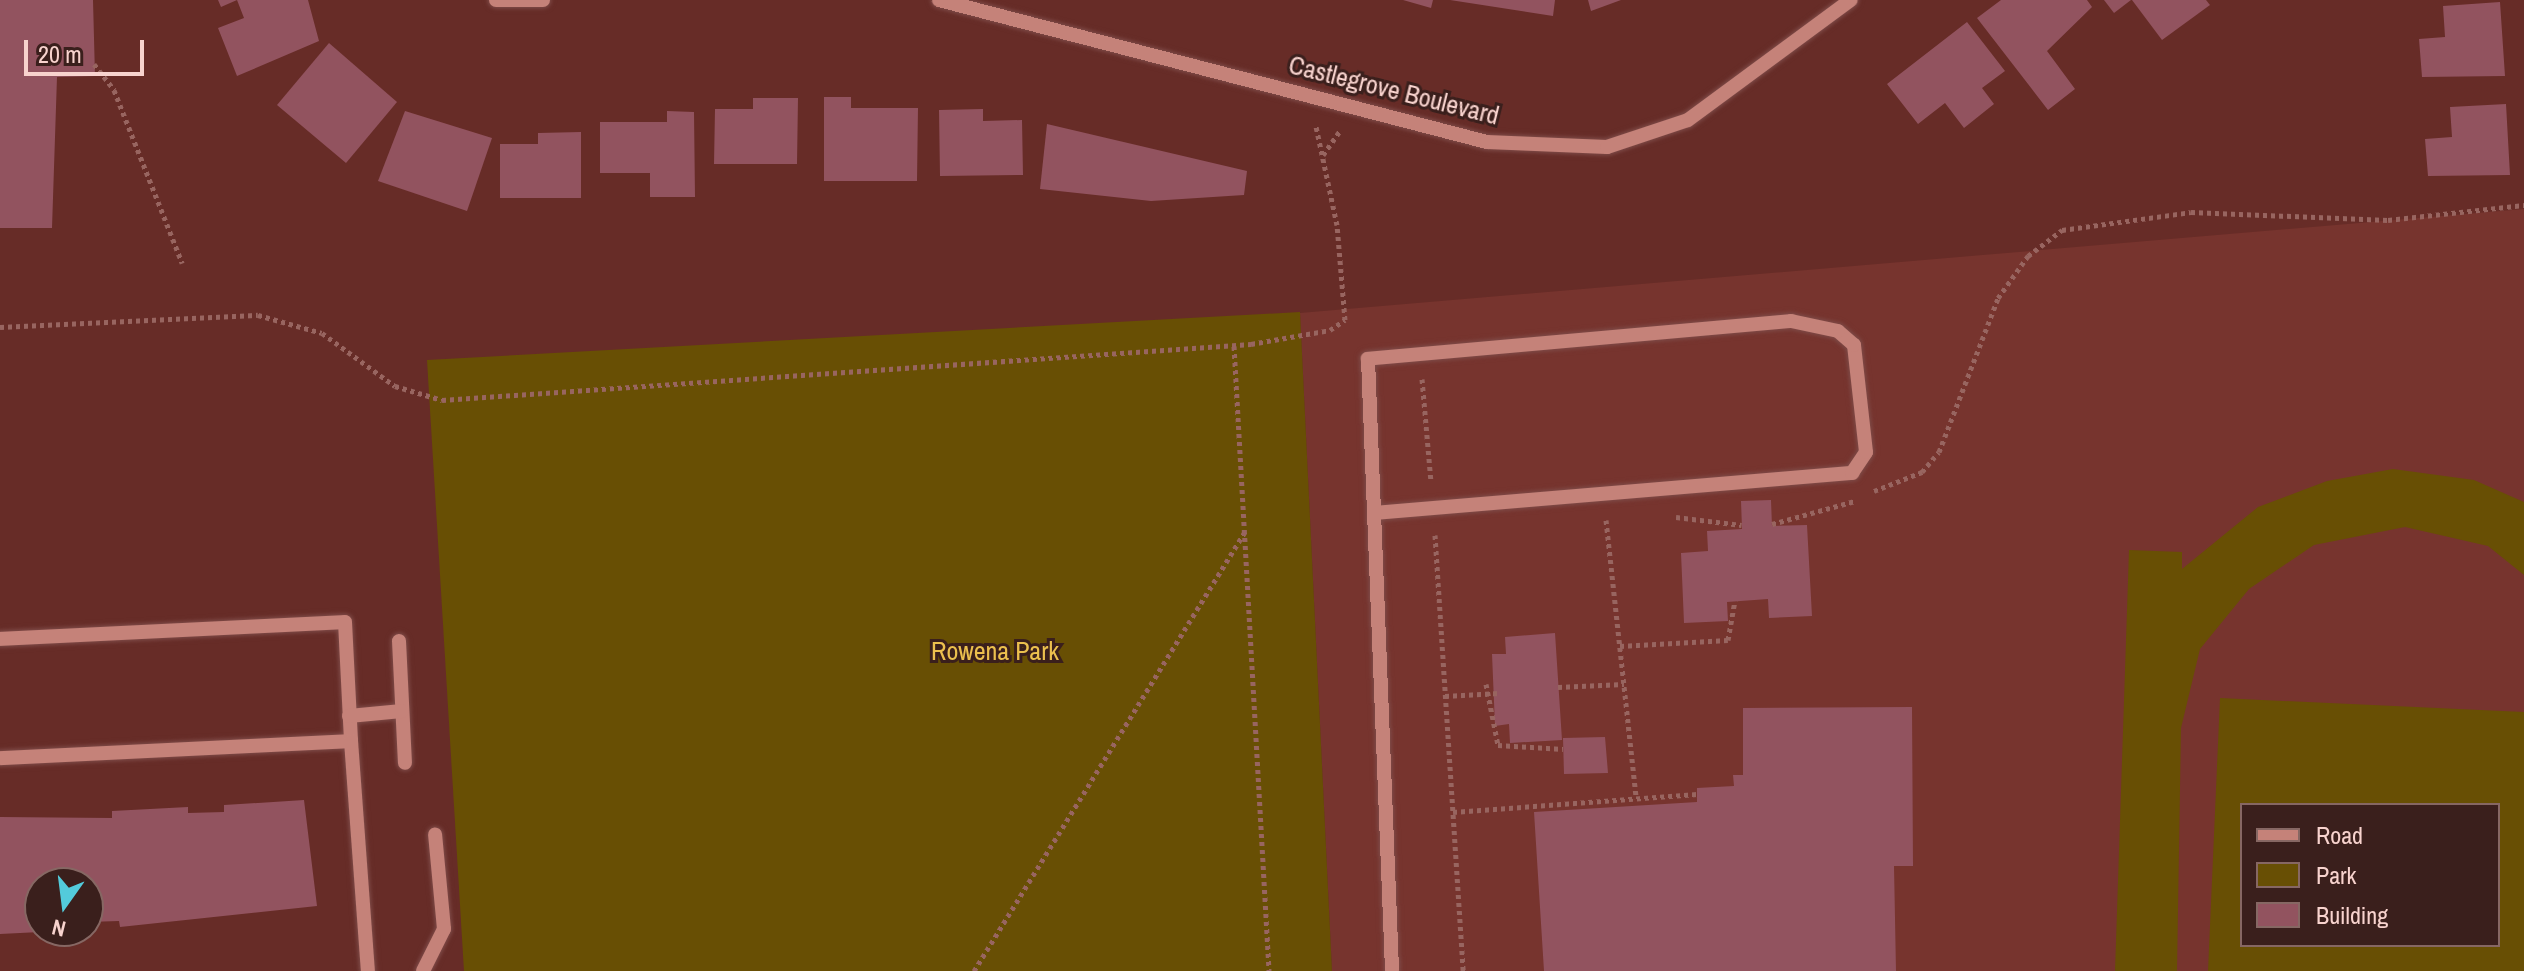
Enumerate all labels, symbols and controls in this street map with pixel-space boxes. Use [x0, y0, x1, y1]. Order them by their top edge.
scale bar [28, 24, 148, 74]
text: 20 m [38, 38, 82, 70]
street label: Castlegrove Boulevard [1286, 49, 1502, 131]
park label: Rowena Park [931, 635, 1059, 667]
legend [2240, 803, 2500, 947]
text: Road [2316, 819, 2363, 851]
text: Park [2316, 859, 2356, 891]
north arrow [24, 867, 104, 947]
text: Building [2316, 899, 2388, 931]
text: N [49, 912, 69, 944]

